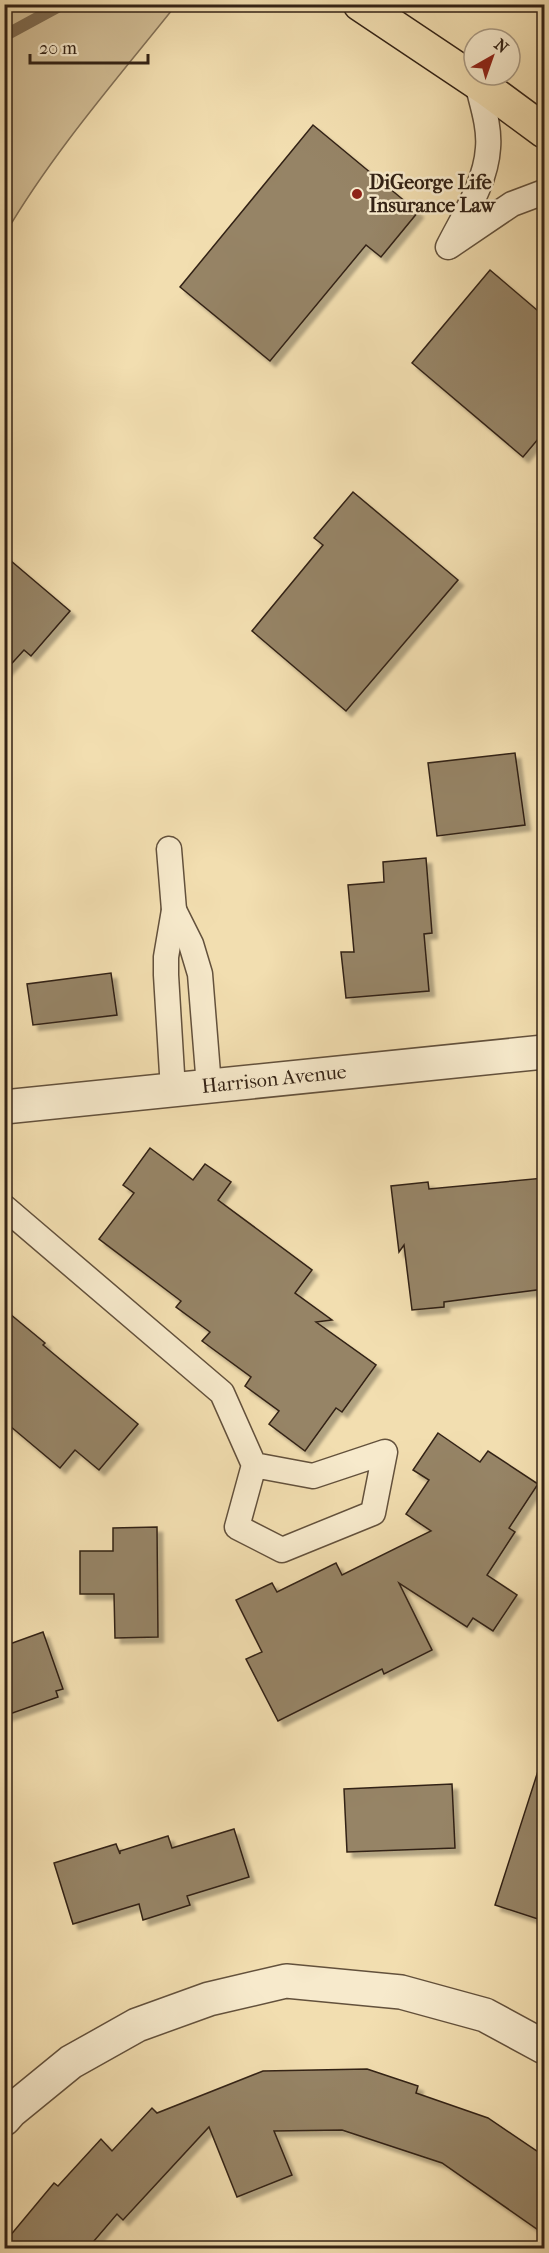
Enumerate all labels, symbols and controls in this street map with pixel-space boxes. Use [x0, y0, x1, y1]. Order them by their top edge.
scale bar [30, 27, 148, 65]
north arrow [462, 27, 522, 87]
text: N [491, 35, 513, 58]
text: 20 m [39, 38, 77, 59]
place label: DiGeorge Life Insurance Law [369, 171, 496, 217]
marker: DiGeorge Life Insurance Law [350, 187, 364, 201]
street label: Harrison Avenue [200, 1060, 348, 1098]

